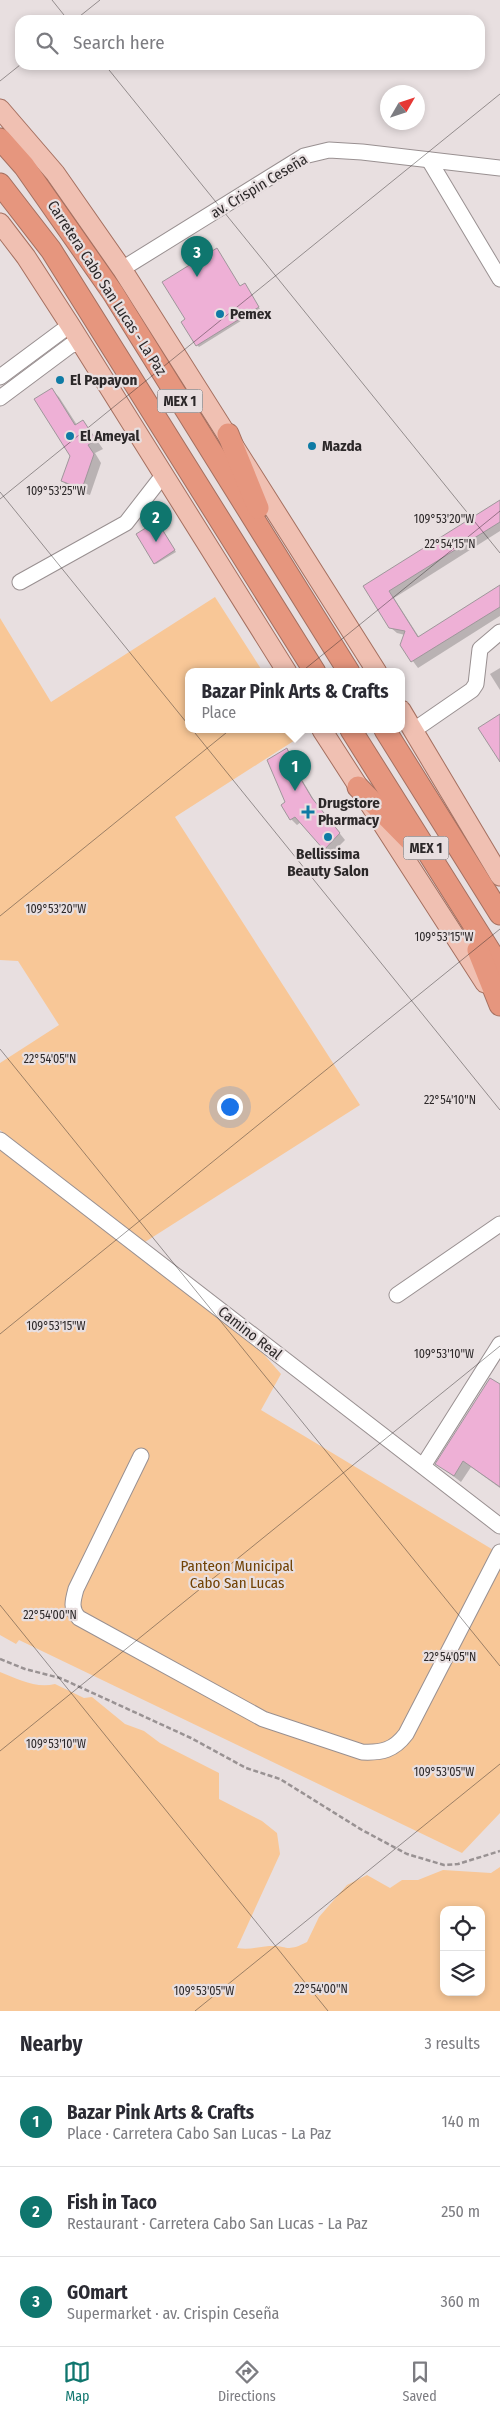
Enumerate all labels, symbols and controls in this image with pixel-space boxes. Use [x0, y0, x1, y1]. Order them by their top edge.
search box [15, 15, 485, 70]
icon: search [33, 29, 61, 57]
text: Search here [73, 31, 165, 54]
north arrow [380, 85, 425, 130]
street label: av. Crispin Ceseña [207, 150, 311, 222]
street label: Carretera Cabo San Lucas - La Paz [44, 197, 170, 379]
pin: 3 [181, 236, 213, 277]
place label: Pemex [230, 305, 272, 323]
marker: Pemex [214, 308, 226, 320]
place label: El Papayon [70, 371, 137, 389]
marker: El Papayon [54, 374, 66, 386]
road number: MEX 1 [158, 390, 202, 412]
place label: El Ameyal [80, 427, 140, 445]
marker: El Ameyal [64, 430, 76, 442]
place label: Mazda [322, 437, 363, 455]
marker: Mazda [306, 440, 318, 452]
text: 109°53'25"W [26, 484, 86, 498]
pin: 2 [140, 501, 172, 542]
text: 109°53'20"W [414, 512, 474, 526]
text: 22°54'15"N [424, 537, 476, 551]
popup [185, 668, 405, 733]
text: Bazar Pink Arts & Crafts [201, 680, 389, 703]
text: Place [201, 703, 236, 722]
pin: 1 [279, 750, 311, 791]
place label: Drugstore Pharmacy [318, 794, 380, 829]
marker: Drugstore Pharmacy [302, 806, 314, 818]
marker: Bellissima Beauty Salon [322, 831, 334, 843]
road number: MEX 1 [404, 836, 448, 860]
place label: Bellissima Beauty Salon [287, 845, 369, 880]
text: 109°53'20"W [26, 902, 86, 916]
text: 109°53'15"W [415, 930, 473, 944]
text: 22°54'05"N [24, 1052, 76, 1066]
text: 22°54'10"N [424, 1093, 476, 1107]
your location [217, 1094, 243, 1120]
street label: Camino Real [215, 1303, 285, 1363]
text: 109°53'15"W [27, 1319, 85, 1333]
text: 109°53'10"W [414, 1347, 474, 1361]
park label: Panteon Municipal Cabo San Lucas [180, 1557, 294, 1592]
text: 22°54'00"N [23, 1608, 77, 1622]
text: 22°54'05"N [424, 1650, 476, 1664]
text: 109°53'10"W [26, 1737, 86, 1751]
text: 109°53'05"W [414, 1765, 474, 1779]
map controls [440, 1906, 485, 1996]
button: locate [440, 1906, 485, 1951]
button: layers [440, 1951, 485, 1996]
text: 22°54'00"N [294, 1982, 348, 1996]
text: 109°53'05"W [174, 1984, 234, 1998]
text: Nearby [20, 2031, 82, 2057]
text: 3 results [424, 2034, 480, 2053]
text: Bazar Pink Arts & Crafts [67, 2101, 254, 2124]
text: 1 [33, 2112, 39, 2131]
text: 140 m [442, 2112, 480, 2131]
text: Place · Carretera Cabo San Lucas - La Paz [67, 2124, 331, 2143]
text: Fish in Taco [67, 2191, 157, 2214]
text: 2 [32, 2202, 40, 2221]
text: 250 m [441, 2202, 480, 2221]
text: Restaurant · Carretera Cabo San Lucas - La Paz [67, 2214, 368, 2233]
text: GOmart [67, 2281, 128, 2304]
text: 3 [32, 2292, 40, 2311]
text: 360 m [440, 2292, 480, 2311]
text: Supermarket · av. Crispin Ceseña [67, 2304, 279, 2323]
tab: Map [63, 2358, 91, 2405]
tab: Directions [218, 2358, 276, 2405]
tab: Saved [402, 2358, 437, 2405]

